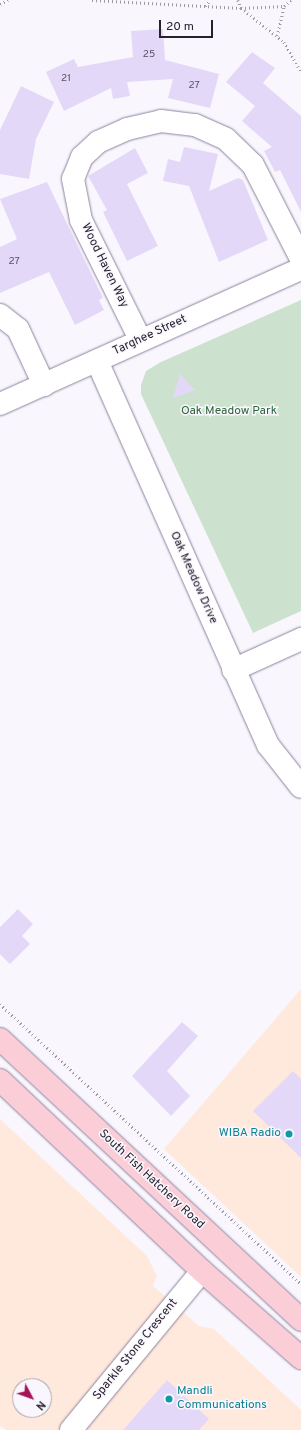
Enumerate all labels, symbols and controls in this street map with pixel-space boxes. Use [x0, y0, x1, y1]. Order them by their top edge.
scale bar [161, 12, 215, 38]
text: 20 m [166, 19, 194, 35]
house number: 25 [143, 49, 155, 61]
house number: 21 [61, 73, 71, 85]
house number: 27 [188, 80, 200, 92]
street label: Wood Haven Way [77, 221, 131, 311]
house number: 27 [8, 256, 20, 268]
street label: Targhee Street [111, 313, 189, 359]
park label: Oak Meadow Park [181, 405, 277, 419]
street label: Oak Meadow Drive [166, 530, 220, 626]
street label: South Fish Hatchery Road [95, 1127, 207, 1233]
place label: WIBA Radio [218, 1127, 281, 1141]
marker: WIBA Radio [284, 1129, 294, 1139]
street label: Sparkle Stone Crescent [91, 1296, 181, 1404]
north arrow [12, 1378, 52, 1418]
place label: Mandli Communications [177, 1385, 267, 1413]
marker: Mandli Communications [164, 1394, 174, 1404]
text: N [32, 1398, 48, 1413]

